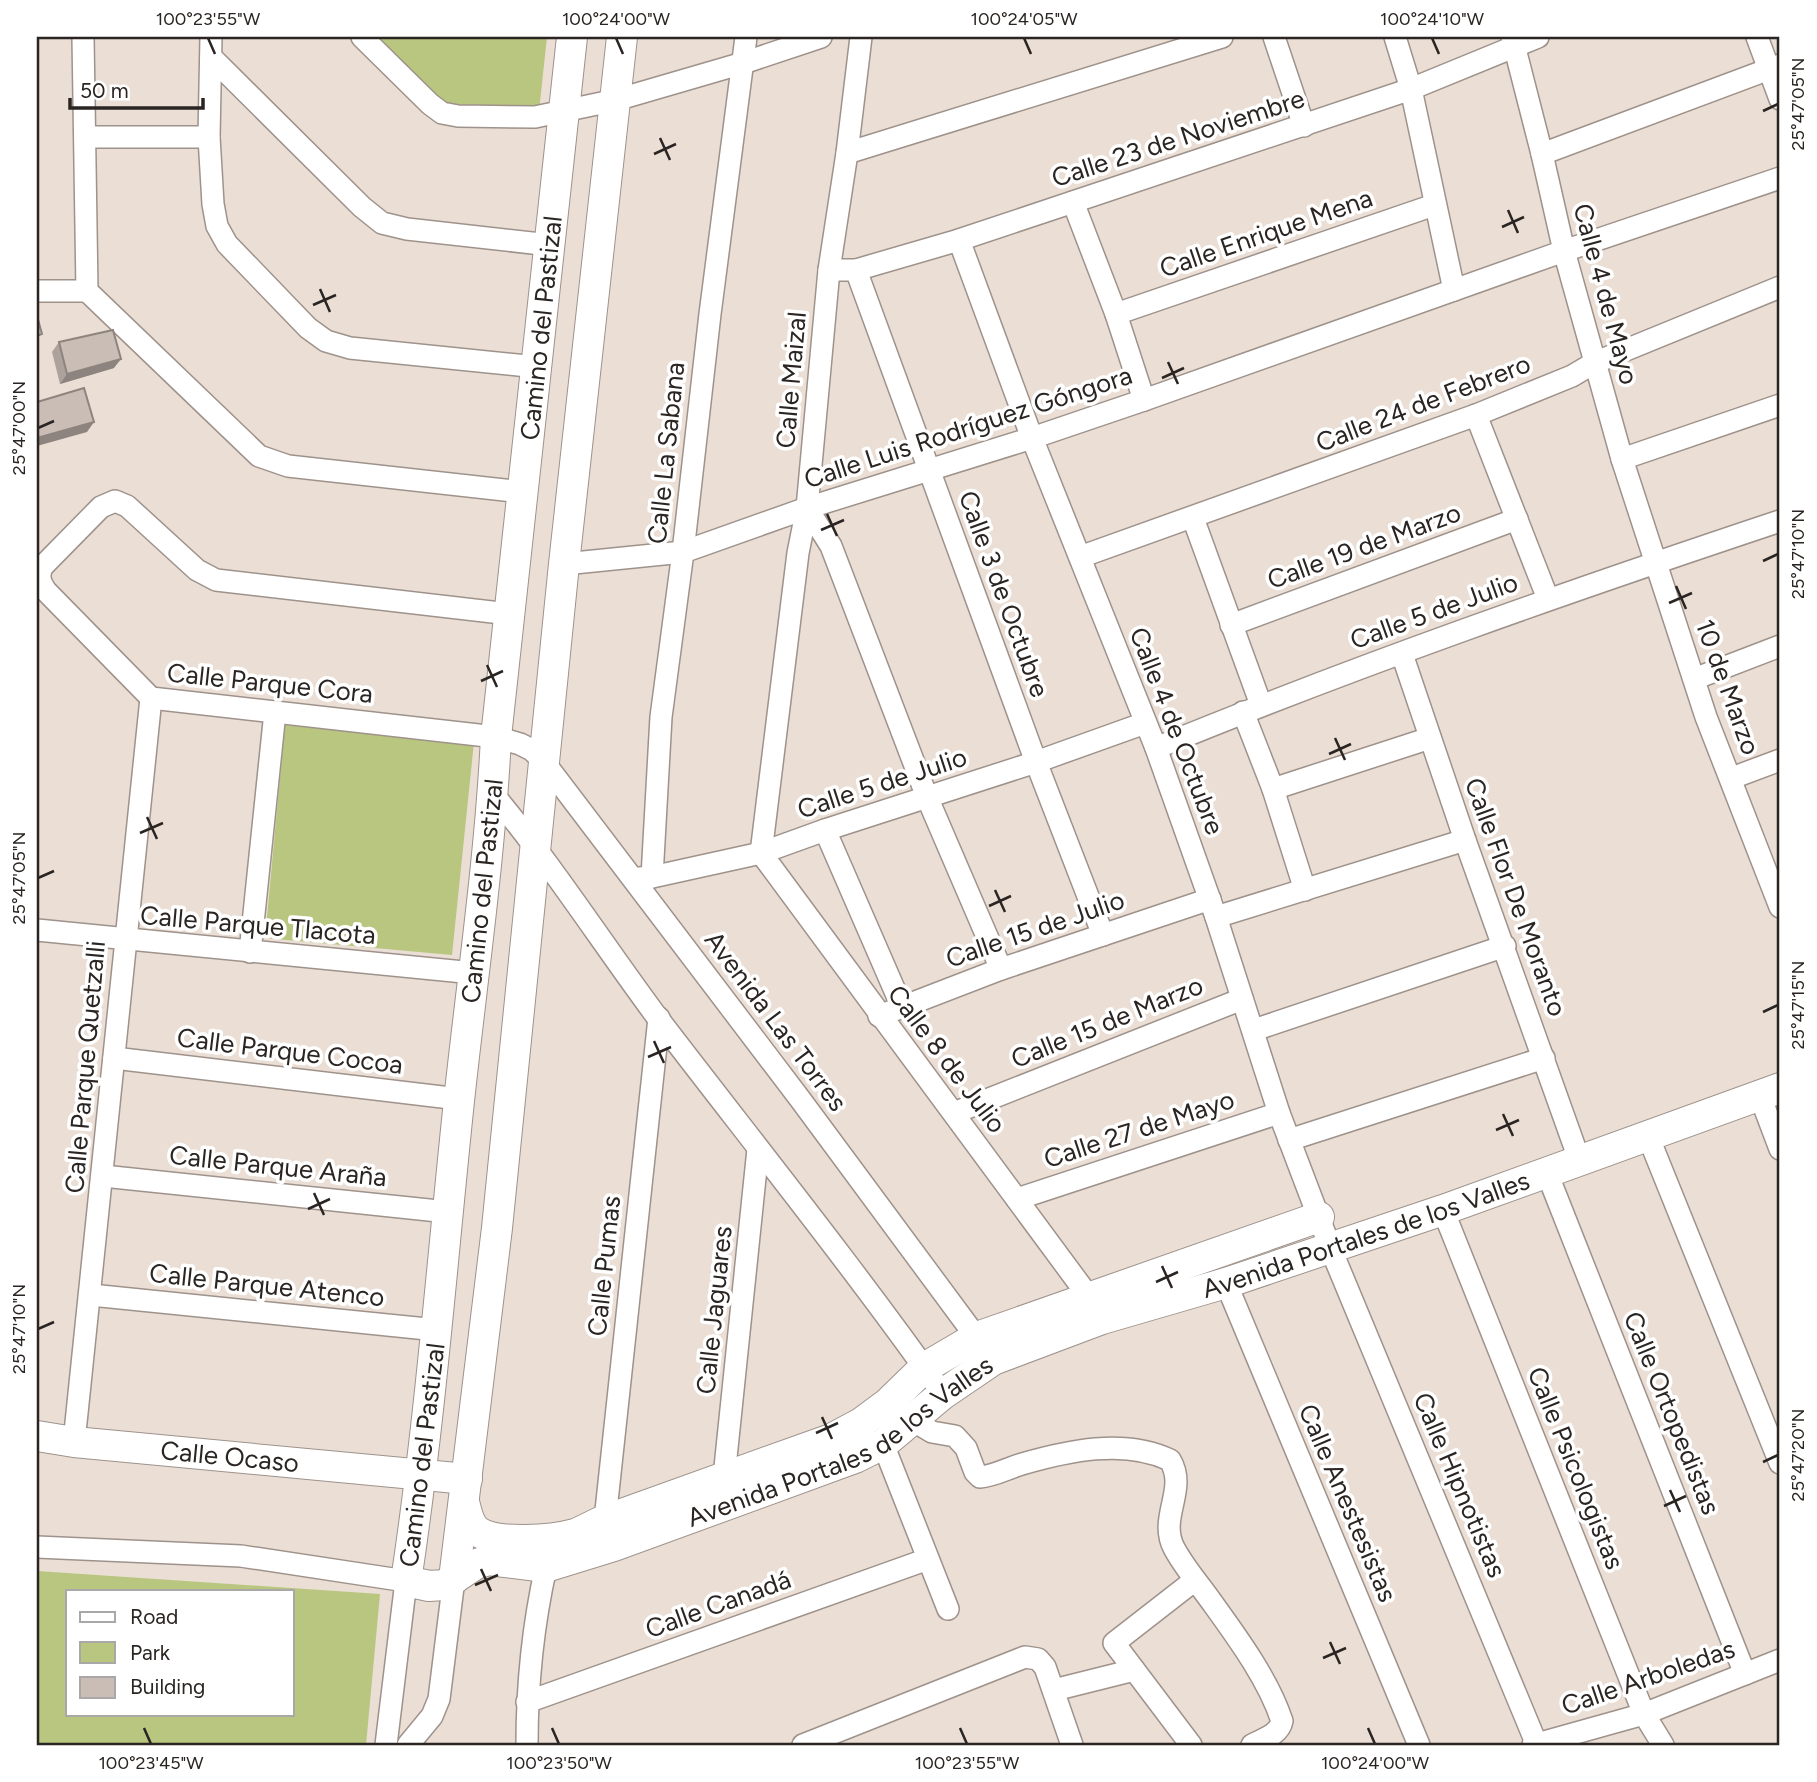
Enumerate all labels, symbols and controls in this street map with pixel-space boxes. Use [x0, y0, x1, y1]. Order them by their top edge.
text: 100°23'55"W [156, 8, 261, 30]
text: 100°24'00"W [562, 8, 671, 30]
text: 100°24'05"W [971, 8, 1078, 30]
text: 100°24'10"W [1380, 8, 1485, 30]
text: 25°47'05"N [1787, 57, 1809, 151]
scale bar [70, 66, 203, 110]
text: 50 m [80, 78, 129, 103]
street label: Calle 23 de Noviembre [1048, 82, 1308, 194]
street label: Calle Enrique Mena [1155, 182, 1377, 284]
street label: Calle 4 de Mayo [1566, 200, 1646, 388]
street label: Camino del Pastizal [513, 214, 569, 442]
street label: Calle Maizal [769, 310, 813, 450]
street label: Calle 24 de Febrero [1311, 347, 1535, 459]
street label: Calle Luis Rodríguez Góngora [800, 359, 1136, 495]
street label: Calle La Sabana [641, 360, 691, 546]
text: 25°47'00"N [8, 381, 30, 475]
street label: Calle 3 de Octubre [952, 486, 1056, 702]
street label: Calle 19 de Marzo [1263, 496, 1465, 596]
text: 25°47'10"N [1787, 509, 1809, 599]
street label: Calle 5 de Julio [1346, 566, 1522, 656]
street label: 10 de Marzo [1689, 615, 1767, 759]
street label: Calle 4 de Octubre [1123, 623, 1231, 839]
street label: Calle Parque Cora [165, 656, 375, 710]
street label: Calle 5 de Julio [793, 741, 971, 825]
street label: Calle Flor De Moranto [1458, 774, 1574, 1020]
street label: Camino del Pastizal [454, 777, 510, 1005]
text: 25°47'05"N [8, 831, 30, 925]
street label: Calle 15 de Julio [941, 883, 1129, 975]
street label: Calle Parque Tlacota [139, 899, 377, 951]
street label: Avenida Las Torres [698, 925, 854, 1117]
street label: Calle Parque Quetzalli [58, 939, 112, 1195]
text: 25°47'15"N [1787, 961, 1809, 1049]
street label: Calle 15 de Marzo [1006, 969, 1208, 1075]
street label: Calle 8 de Julio [881, 979, 1013, 1139]
street label: Calle Parque Cocoa [175, 1021, 405, 1081]
street label: Calle 27 de Mayo [1040, 1083, 1238, 1175]
street label: Calle Parque Araña [168, 1139, 388, 1193]
street label: Avenida Portales de los Valles [1199, 1164, 1534, 1305]
street label: Calle Pumas [581, 1194, 627, 1338]
street label: Calle Jaguares [689, 1224, 739, 1396]
street label: Calle Parque Atenco [148, 1257, 386, 1313]
text: 25°47'10"N [8, 1284, 30, 1374]
street label: Calle Ortopedistas [1617, 1307, 1727, 1519]
street label: Camino del Pastizal [392, 1341, 452, 1569]
street label: Avenida Portales de los Valles [683, 1349, 999, 1534]
street label: Calle Psicologistas [1521, 1362, 1631, 1574]
street label: Calle Hipnotistas [1407, 1388, 1513, 1582]
street label: Calle Anestesistas [1292, 1399, 1404, 1607]
text: 25°47'20"N [1787, 1409, 1809, 1501]
street label: Calle Ocaso [159, 1434, 300, 1479]
street label: Calle Canadá [641, 1563, 795, 1645]
legend [66, 1590, 294, 1716]
text: Road [130, 1604, 178, 1629]
street label: Calle Arboledas [1557, 1632, 1739, 1722]
text: Park [130, 1640, 171, 1665]
text: Building [130, 1674, 205, 1699]
text: 100°23'45"W [98, 1752, 204, 1774]
text: 100°23'50"W [506, 1752, 612, 1774]
text: 100°23'55"W [915, 1752, 1020, 1774]
text: 100°24'00"W [1321, 1752, 1430, 1774]

